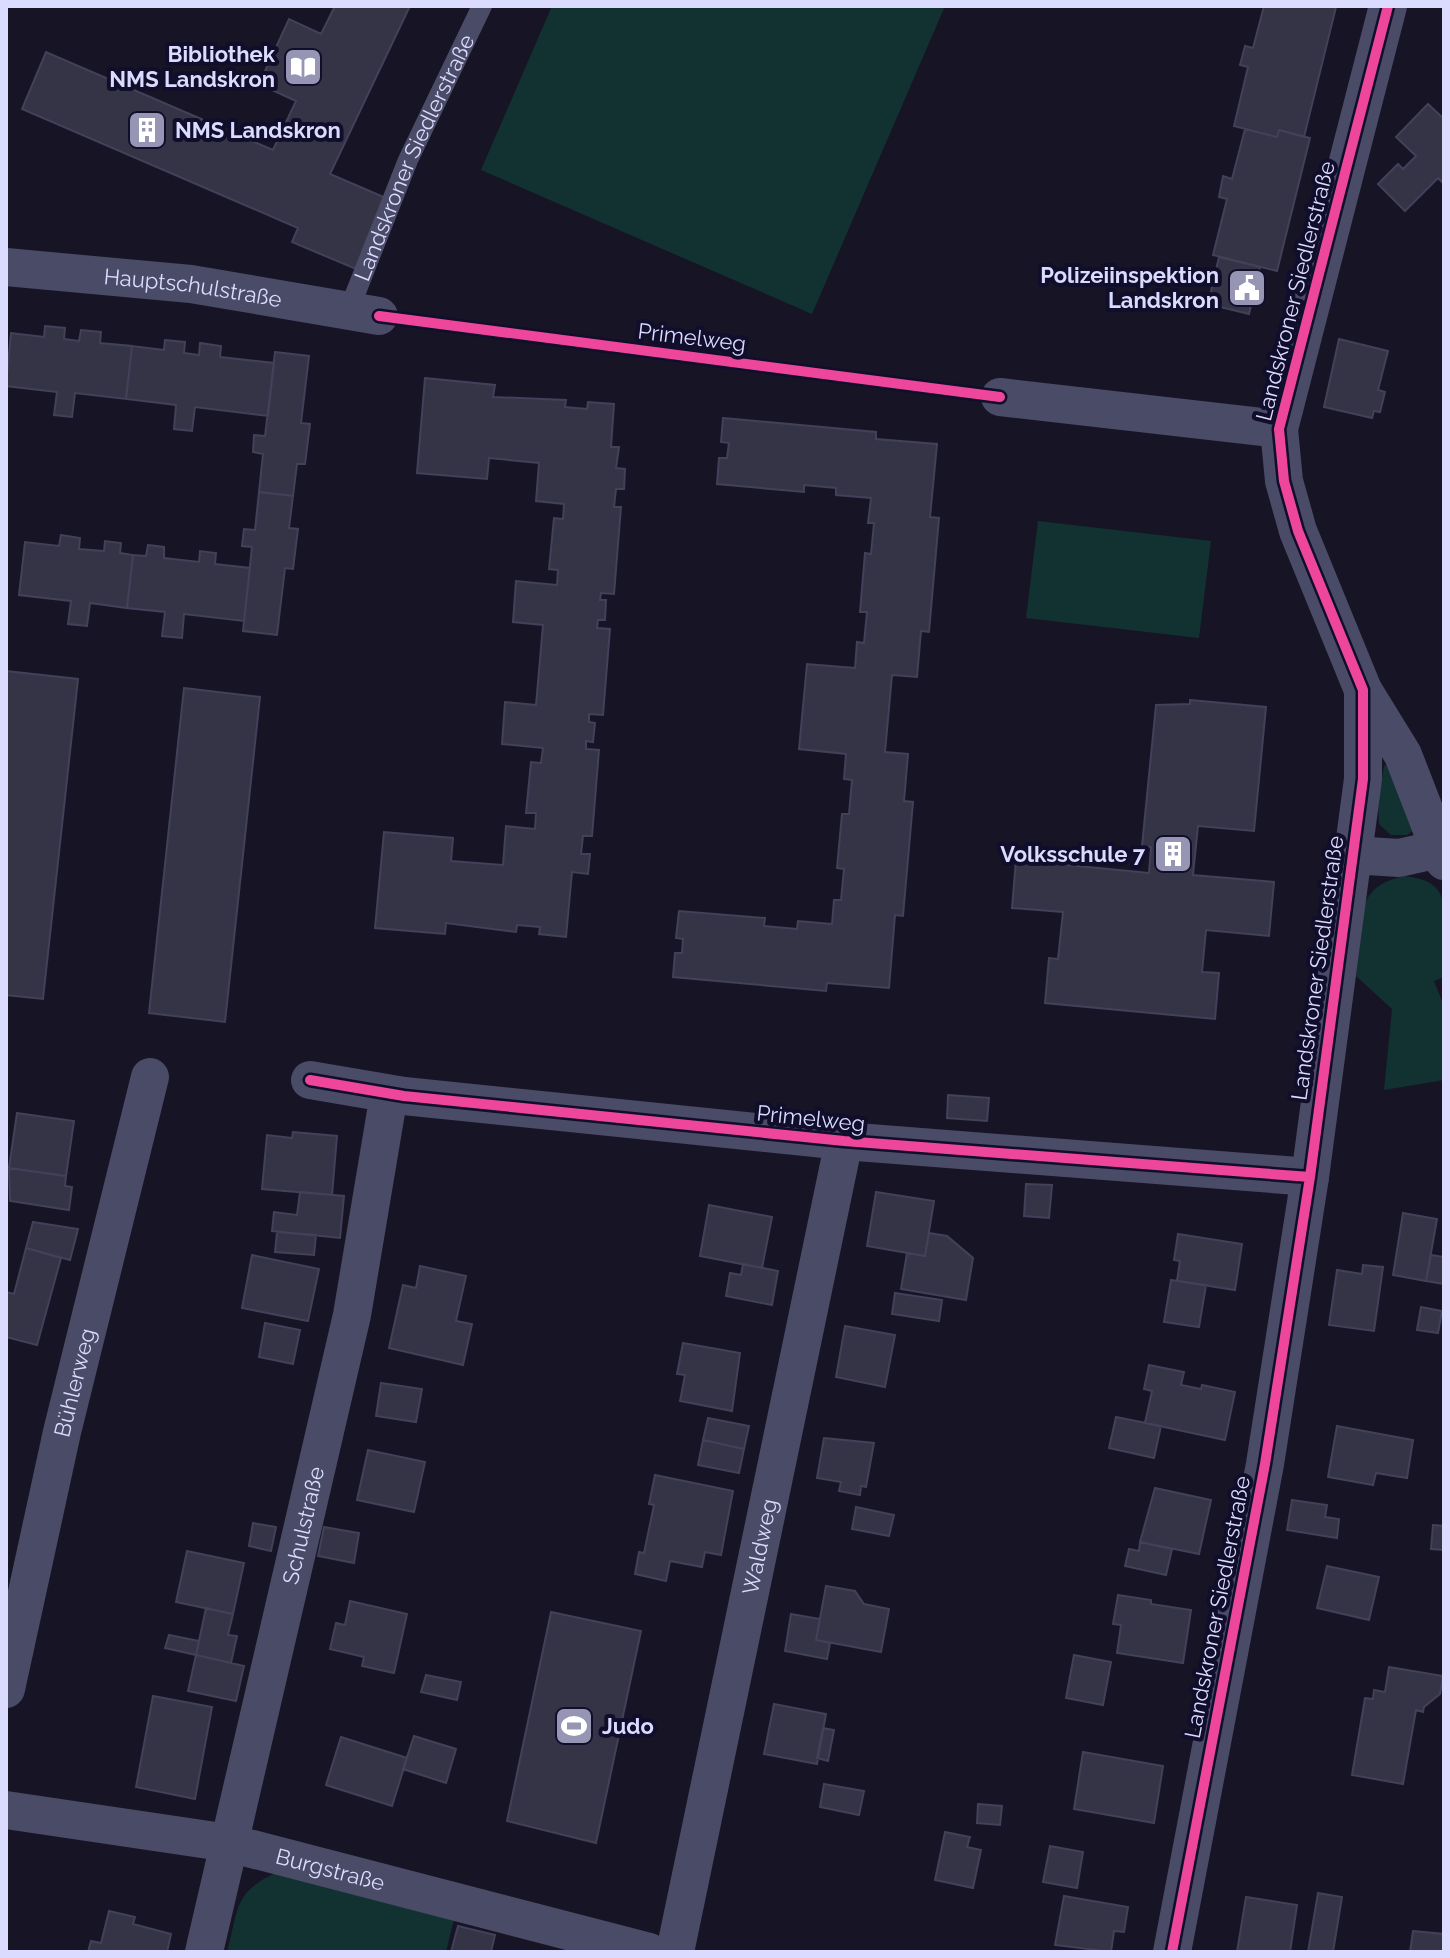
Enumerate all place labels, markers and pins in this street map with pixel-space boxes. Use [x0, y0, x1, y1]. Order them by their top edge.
place label: Bibliothek NMS Landskron [109, 41, 276, 92]
library icon: Bibliothek NMS Landskron [282, 46, 324, 88]
building icon: NMS Landskron [126, 109, 168, 151]
place label: NMS Landskron [175, 117, 341, 143]
place label: Polizeiinspektion Landskron [1040, 262, 1219, 313]
public building icon: Polizeiinspektion Landskron [1226, 267, 1268, 309]
building icon: Volksschule 7 [1152, 833, 1194, 875]
place label: Volksschule 7 [1000, 841, 1146, 867]
sports icon: Judo [553, 1705, 595, 1747]
place label: Judo [602, 1713, 654, 1739]

